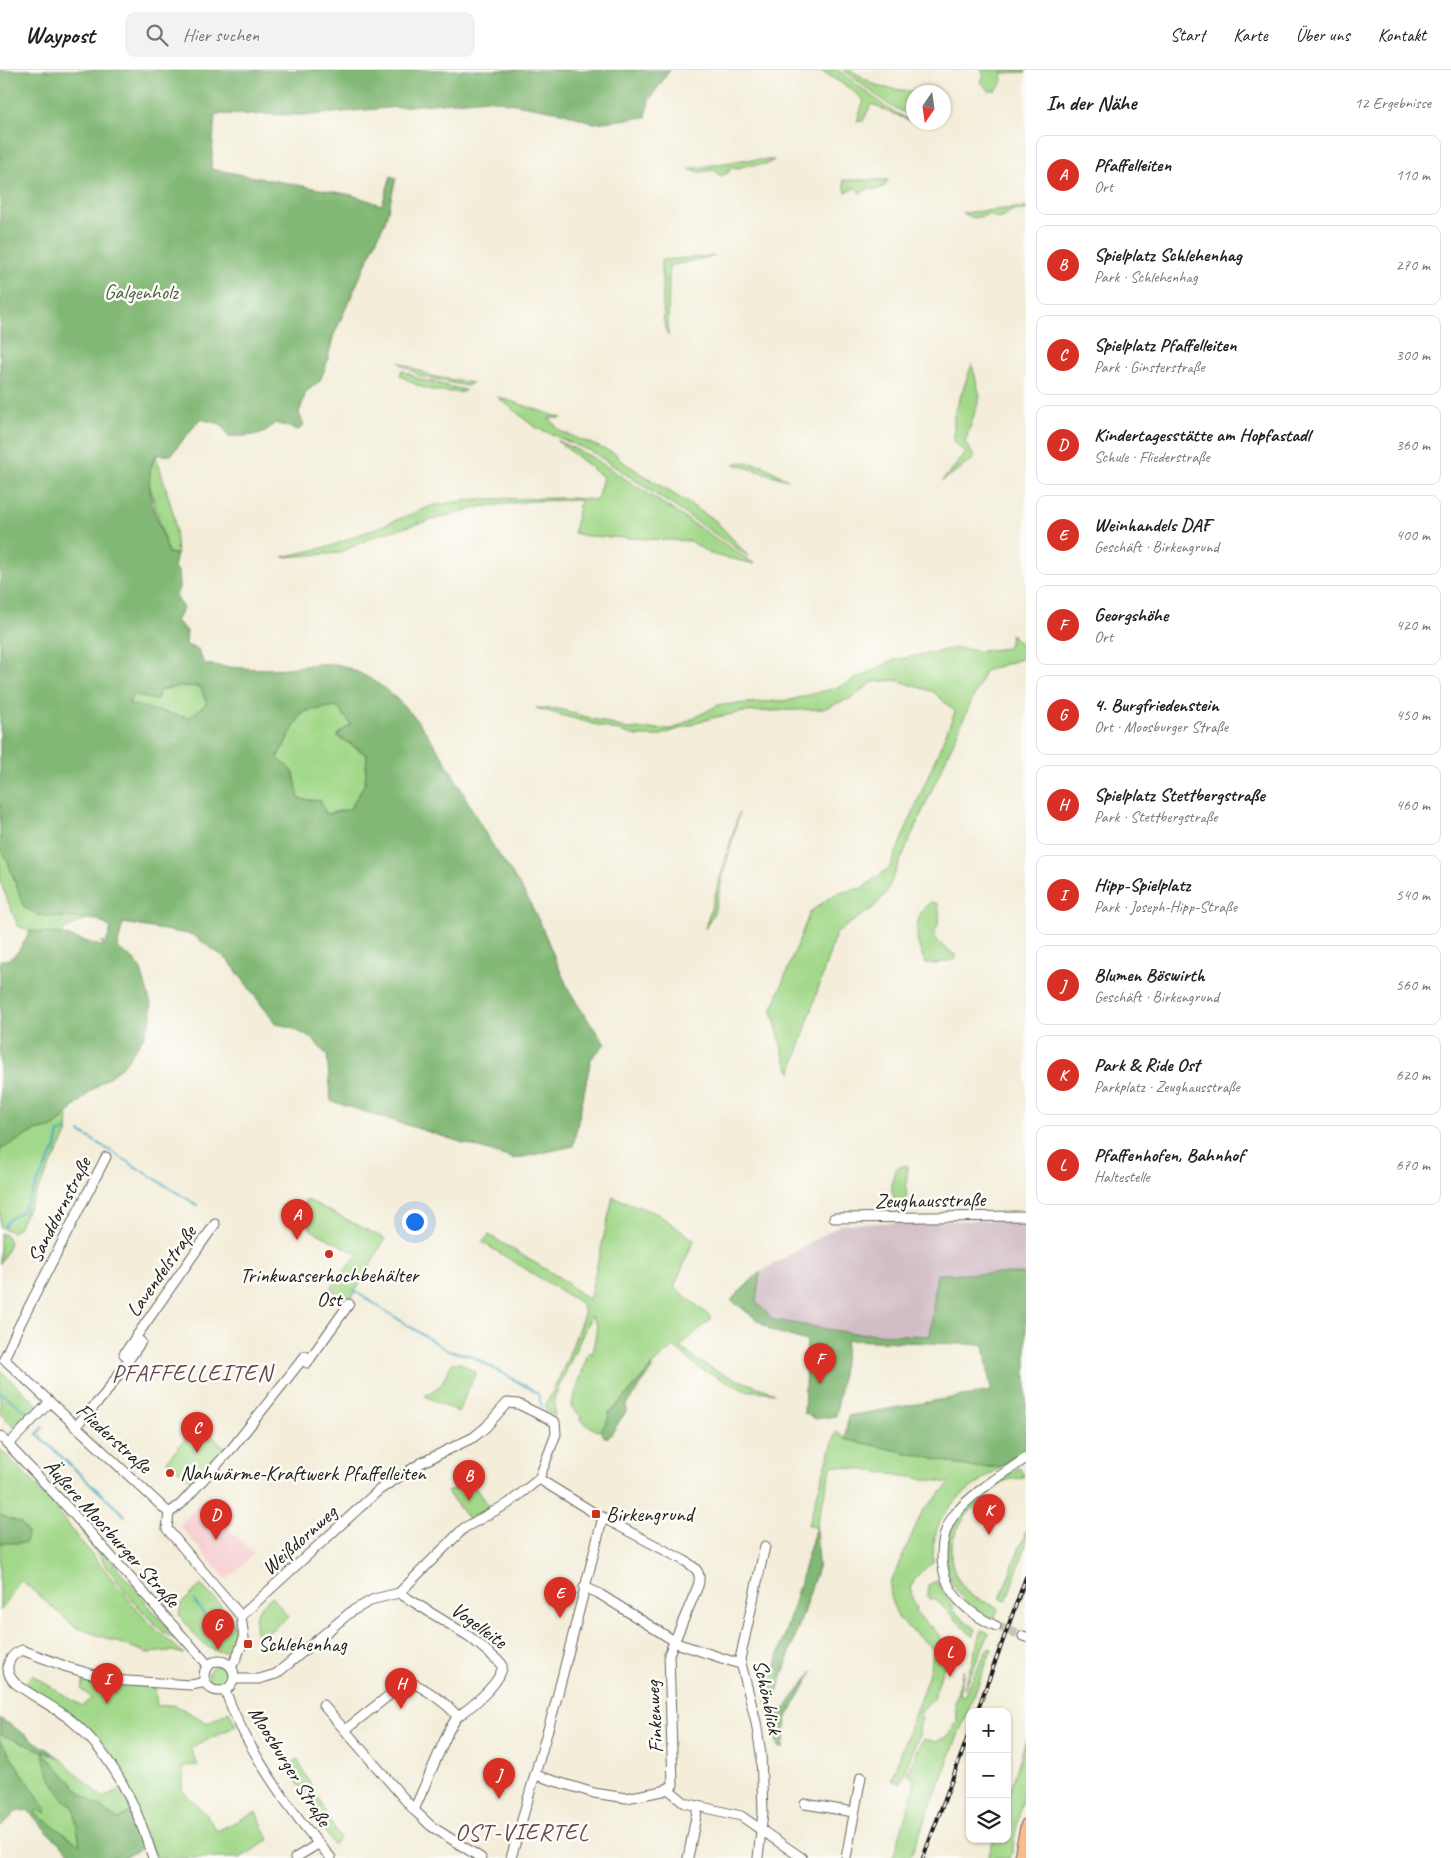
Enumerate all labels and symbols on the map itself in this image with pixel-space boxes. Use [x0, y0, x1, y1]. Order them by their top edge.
north arrow [906, 85, 951, 130]
park label: Galgenholz [104, 279, 179, 305]
street label: Sanddornstraße [21, 1151, 98, 1267]
street label: Zeughausstraße [875, 1186, 988, 1214]
pin: A [281, 1199, 313, 1240]
your location [402, 1209, 428, 1235]
street label: Lavendelstraße [120, 1219, 203, 1322]
marker: Trinkwasserhochbehälter Ost [323, 1248, 335, 1260]
place label: Trinkwasserhochbehälter Ost [240, 1262, 420, 1312]
pin: F [804, 1343, 836, 1384]
district label: PFAFFELLEITEN [112, 1358, 275, 1388]
street label: Fliederstraße [71, 1397, 159, 1480]
pin: C [181, 1412, 213, 1453]
street label: Äußere Moosburger Straße [38, 1453, 187, 1614]
place label: Nahwärme-Kraftwerk Pfaffelleiten [180, 1460, 427, 1486]
pin: B [453, 1460, 485, 1501]
marker: Nahwärme-Kraftwerk Pfaffelleiten [164, 1467, 176, 1479]
pin: K [973, 1494, 1005, 1535]
street label: Weißdornweg [256, 1498, 343, 1581]
pin: D [200, 1499, 232, 1540]
place label: Birkengrund [606, 1501, 697, 1527]
marker: Birkengrund [590, 1508, 602, 1520]
pin: E [544, 1577, 576, 1618]
street label: Vogelleite [446, 1596, 513, 1655]
pin: G [202, 1609, 234, 1650]
place label: Schlehenhag [258, 1631, 348, 1657]
pin: L [934, 1636, 966, 1677]
marker: Schlehenhag [242, 1638, 254, 1650]
street label: Schönblick [747, 1657, 789, 1738]
pin: I [91, 1663, 123, 1704]
pin: H [385, 1668, 417, 1709]
street label: Finkenweg [639, 1679, 669, 1754]
street label: Moosburger Straße [243, 1701, 338, 1833]
pin: J [483, 1758, 515, 1799]
district label: OST-VIERTEL [455, 1817, 589, 1847]

